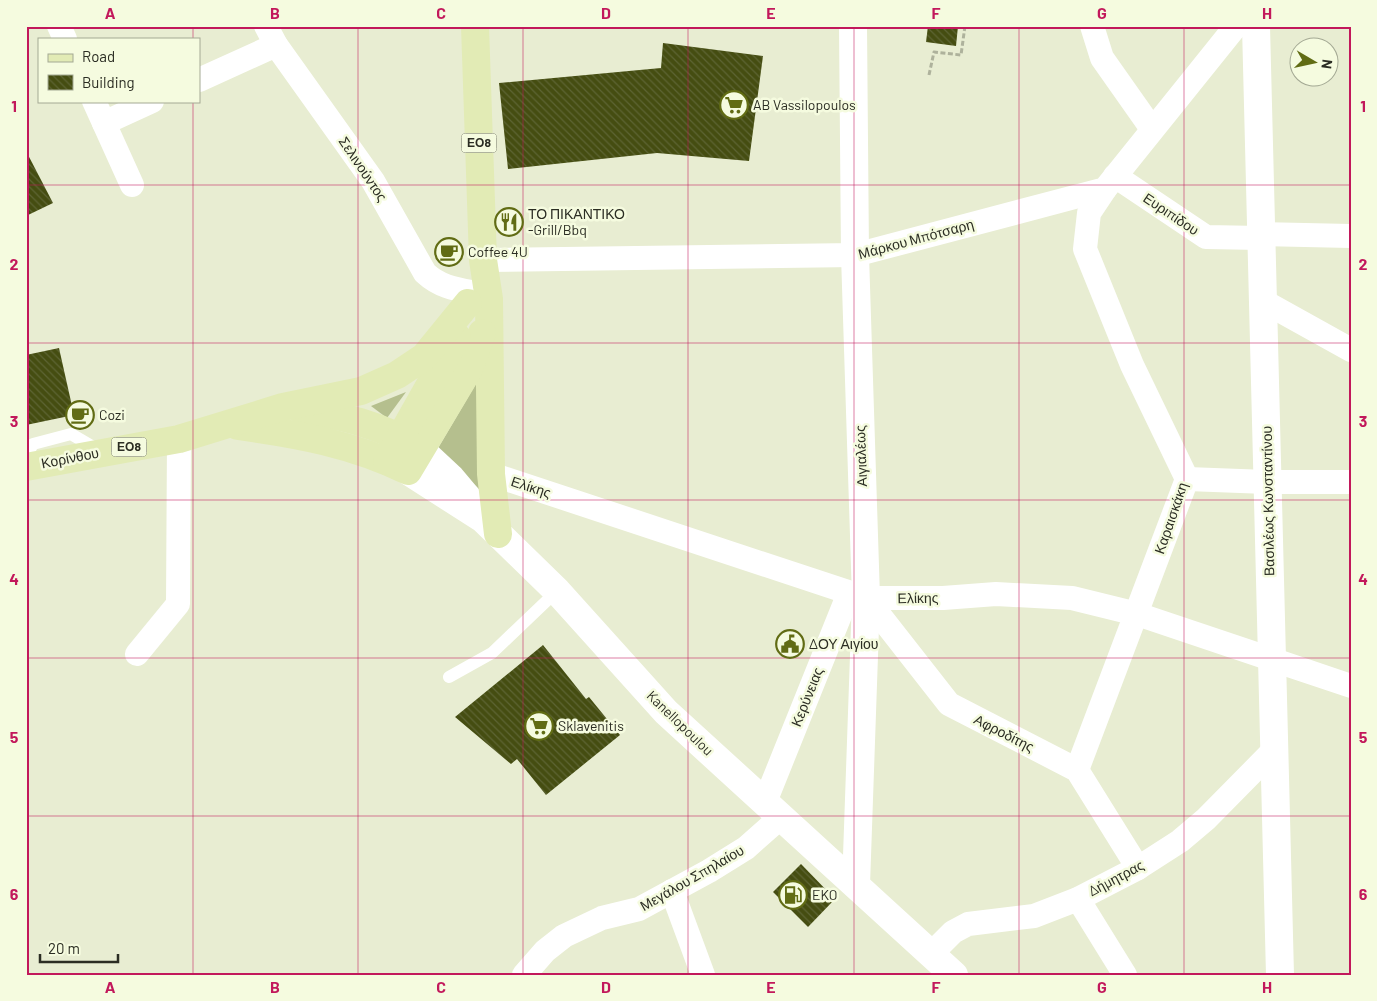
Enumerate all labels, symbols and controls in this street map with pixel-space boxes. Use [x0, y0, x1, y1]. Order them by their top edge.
text: A [105, 3, 116, 22]
text: B [270, 3, 280, 22]
text: C [436, 3, 446, 22]
text: D [601, 3, 611, 22]
text: E [766, 3, 776, 22]
text: F [932, 3, 941, 22]
text: G [1097, 3, 1107, 22]
text: H [1262, 3, 1272, 22]
legend [38, 38, 200, 102]
north arrow [1290, 38, 1340, 88]
text: Road [82, 47, 115, 65]
text: N [1318, 58, 1336, 70]
text: Building [82, 73, 135, 91]
supermarket icon: AB Vassilopoulos [719, 90, 749, 120]
text: 1 [11, 96, 17, 115]
place label: AB Vassilopoulos [753, 96, 856, 113]
text: 1 [1360, 96, 1366, 115]
street label: Σελινούντος [336, 133, 391, 204]
road number: ΕΟ8 [462, 134, 496, 152]
street label: Ευριπίδου [1140, 189, 1202, 238]
place label: ΤΟ ΠΙΚΑΝΤΙΚΟ -Grill/Bbq [528, 205, 625, 238]
restaurant icon: ΤΟ ΠΙΚΑΝΤΙΚΟ -Grill/Bbq [494, 207, 524, 237]
street label: Μάρκου Μπότσαρη [856, 215, 975, 262]
cafe icon: Coffee 4U [434, 237, 464, 267]
place label: Coffee 4U [468, 243, 528, 260]
text: 2 [10, 254, 19, 273]
text: 2 [1359, 254, 1368, 273]
cafe icon: Cozi [65, 400, 95, 430]
place label: Cozi [99, 406, 125, 423]
text: 3 [10, 411, 18, 430]
text: 3 [1359, 411, 1367, 430]
street label: Αιγιαλέως [851, 425, 870, 487]
street label: Βασιλέως Κωνσταντίνου [1258, 426, 1277, 576]
road number: ΕΟ8 [112, 438, 146, 457]
street label: Κορίνθου [40, 444, 100, 471]
street label: Ελίκης [509, 472, 554, 501]
street label: Καραισκάκη [1150, 480, 1191, 556]
text: 4 [9, 569, 19, 588]
text: 4 [1358, 569, 1368, 588]
street label: Ελίκης [897, 589, 939, 606]
public building icon: ΔΟΥ Αιγίου [775, 629, 805, 659]
place label: ΔΟΥ Αιγίου [809, 635, 879, 652]
street label: Κερύνειας [787, 664, 826, 729]
street label: Kanellopoulou [644, 687, 717, 759]
street label: Αφροδίτης [971, 710, 1037, 755]
supermarket icon: Sklavenitis [524, 711, 554, 741]
place label: Sklavenitis [558, 717, 624, 734]
text: 5 [10, 727, 19, 746]
text: 5 [1359, 727, 1368, 746]
street label: Μεγάλου Σπηλαίου [637, 841, 747, 914]
street label: Δήμητρας [1085, 856, 1147, 899]
fuel station icon: EKO [778, 880, 808, 910]
text: 6 [10, 884, 19, 903]
text: 6 [1359, 884, 1368, 903]
place label: EKO [812, 886, 838, 903]
scale bar [40, 931, 118, 963]
text: 20 m [48, 939, 80, 957]
text: A [105, 977, 116, 996]
text: B [270, 977, 280, 996]
text: C [436, 977, 446, 996]
text: D [601, 977, 611, 996]
text: E [766, 977, 776, 996]
text: F [932, 977, 941, 996]
text: G [1097, 977, 1107, 996]
text: H [1262, 977, 1272, 996]

